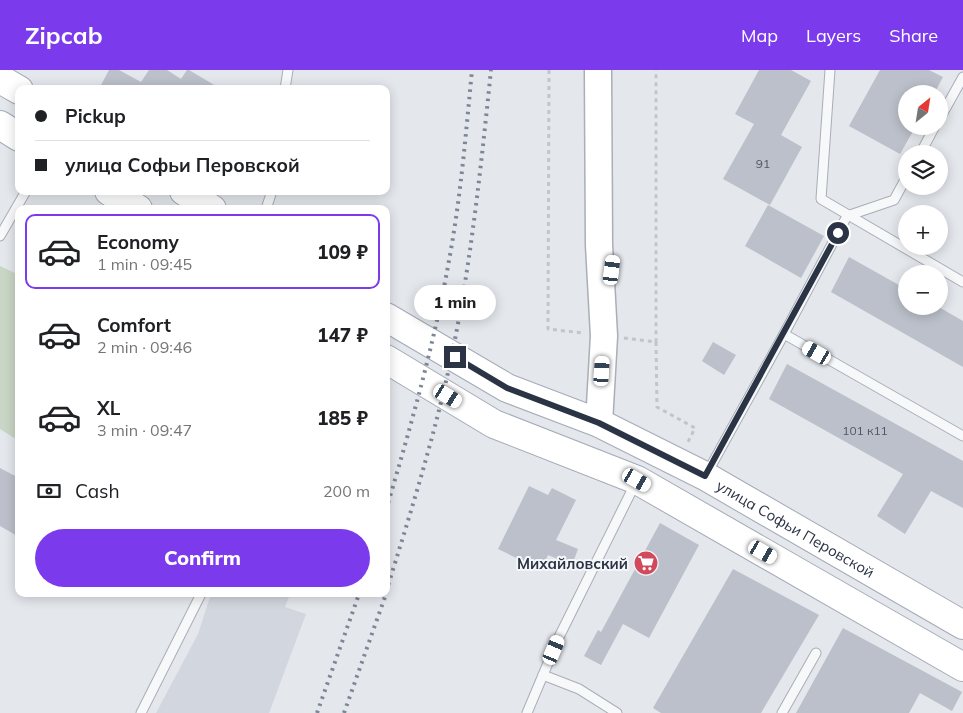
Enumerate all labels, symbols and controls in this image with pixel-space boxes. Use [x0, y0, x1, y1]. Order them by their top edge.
text: Zipcab [25, 20, 103, 50]
text: Map [741, 24, 778, 47]
text: Layers [806, 24, 861, 47]
text: Share [889, 24, 938, 47]
north arrow [898, 85, 948, 135]
map controls [898, 85, 948, 315]
text: Pickup [65, 104, 126, 128]
button: layers [898, 145, 948, 195]
text: улица Софьи Перовской [65, 153, 300, 177]
house number: 91 [756, 156, 770, 171]
button: + [898, 205, 948, 255]
route start [827, 222, 849, 244]
icon: car [37, 229, 82, 274]
text: Economy [97, 230, 179, 254]
text: 109 ₽ [317, 240, 368, 264]
text: 1 min · 09:45 [97, 254, 192, 274]
car [602, 254, 621, 286]
button: − [898, 265, 948, 315]
callout: 1 min [414, 284, 496, 320]
text: 1 min [434, 292, 476, 312]
icon: car [37, 312, 82, 357]
text: Comfort [97, 313, 171, 337]
text: 147 ₽ [317, 323, 368, 347]
text: 2 min · 09:46 [97, 337, 192, 357]
car [800, 339, 833, 367]
route end [444, 346, 466, 368]
car [593, 356, 610, 386]
car [431, 382, 464, 410]
icon: car [37, 395, 82, 440]
text: XL [97, 396, 120, 420]
text: 185 ₽ [317, 406, 368, 430]
text: 3 min · 09:47 [97, 420, 192, 440]
house number: 101 к11 [842, 423, 888, 438]
car [620, 466, 653, 494]
street label: улица Софьи Перовской [713, 475, 878, 581]
icon: cash [35, 477, 63, 505]
text: Cash [75, 479, 120, 503]
text: 200 m [323, 481, 370, 501]
button: Confirm [35, 529, 370, 587]
car [746, 538, 779, 566]
supermarket icon: Михайловский [633, 550, 659, 576]
place label: Михайловский [517, 554, 628, 573]
car [541, 633, 566, 667]

